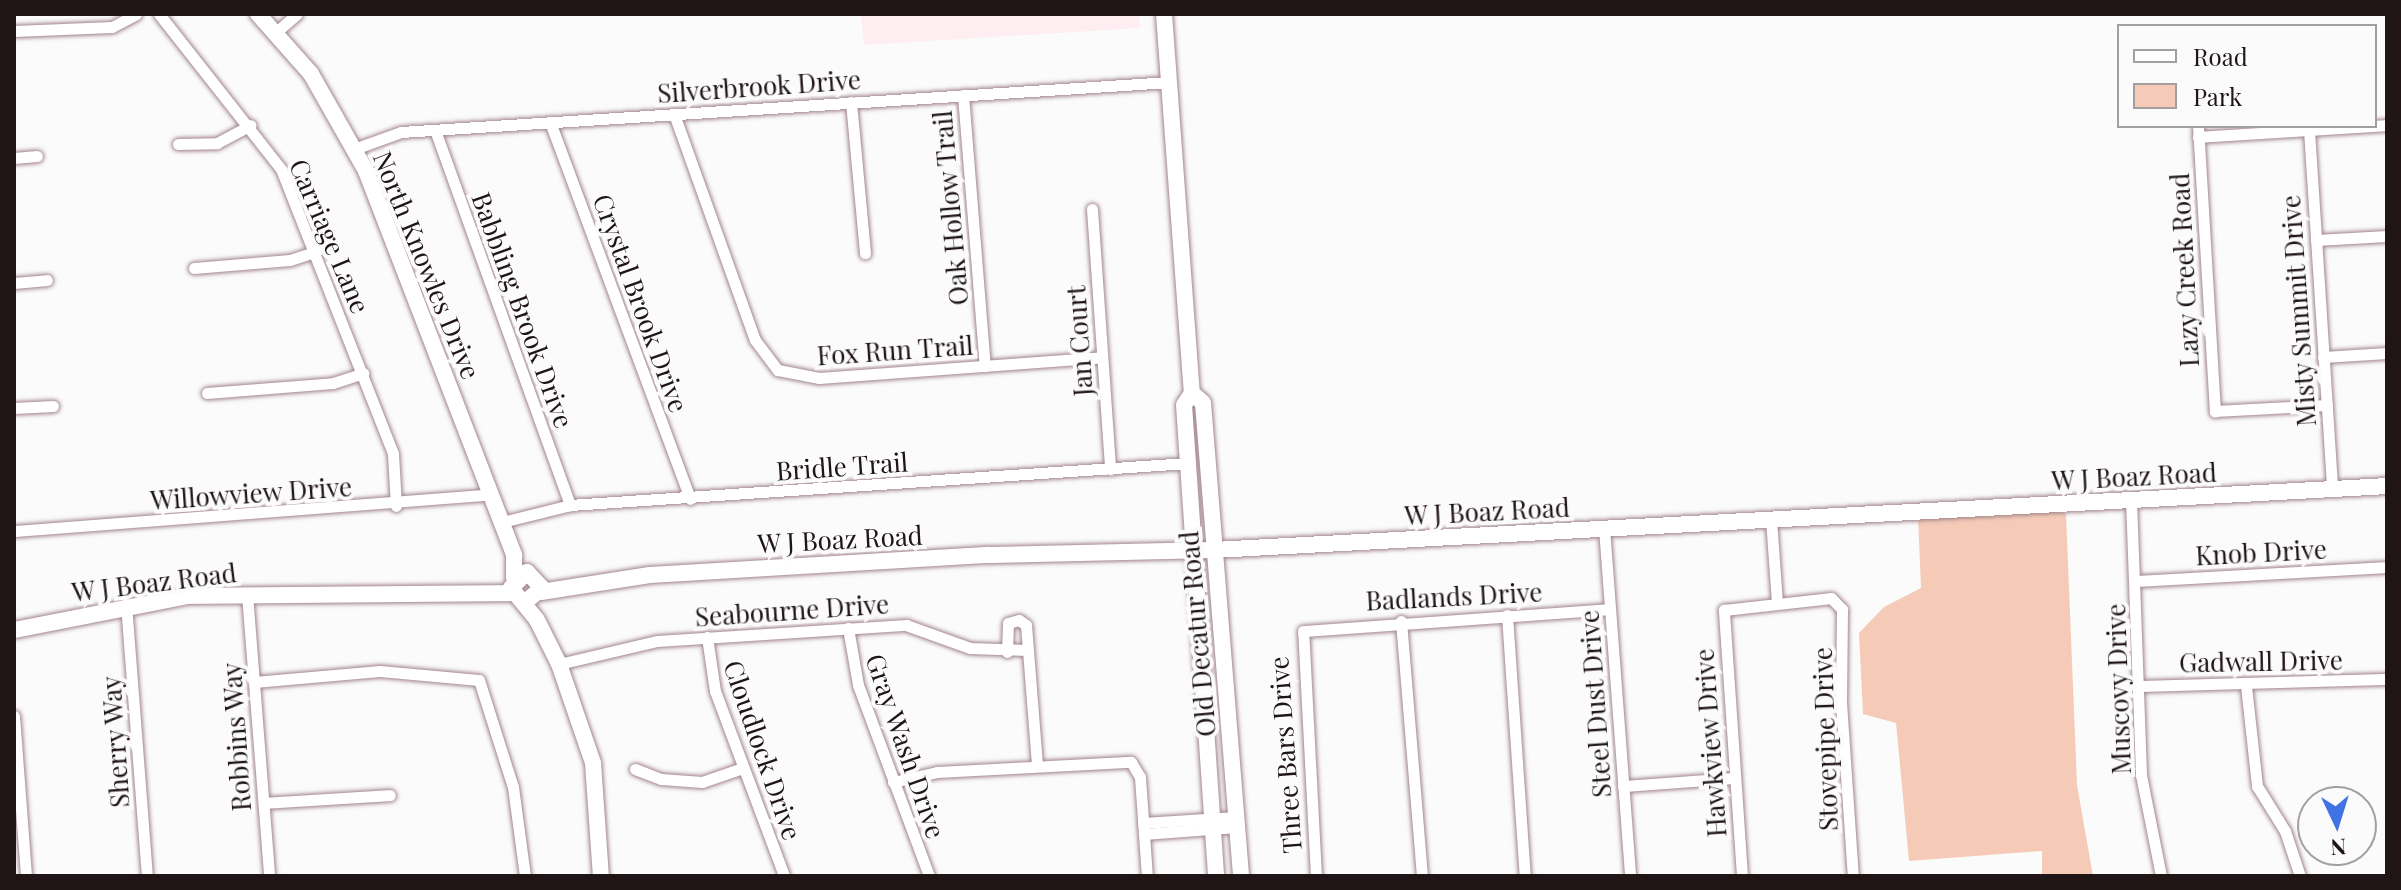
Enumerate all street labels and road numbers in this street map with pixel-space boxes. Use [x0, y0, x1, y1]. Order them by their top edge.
street label: Silverbrook Drive [656, 63, 862, 109]
street label: Oak Hollow Trail [926, 108, 974, 308]
street label: North Knowles Drive [367, 147, 487, 383]
street label: Carriage Lane [283, 154, 377, 318]
street label: Lazy Creek Road [2163, 172, 2205, 368]
street label: Babbling Brook Drive [466, 188, 580, 432]
street label: Crystal Brook Drive [587, 190, 695, 416]
street label: Misty Summit Drive [2274, 194, 2322, 428]
street label: Jan Court [1060, 285, 1098, 397]
street label: Fox Run Trail [815, 329, 975, 371]
street label: Bridle Trail [775, 446, 909, 486]
street label: W J Boaz Road [2050, 456, 2218, 496]
street label: Willowview Drive [149, 470, 353, 516]
street label: W J Boaz Road [1403, 491, 1571, 531]
street label: W J Boaz Road [756, 519, 924, 559]
street label: Old Decatur Road [1172, 530, 1222, 738]
street label: Knob Drive [2195, 533, 2327, 571]
street label: W J Boaz Road [70, 556, 238, 608]
street label: Badlands Drive [1365, 576, 1543, 616]
street label: Seabourne Drive [694, 588, 890, 632]
street label: Muscovy Drive [2099, 603, 2137, 775]
street label: Steel Dust Drive [1573, 609, 1617, 799]
street label: Gadwall Drive [2179, 644, 2343, 678]
street label: Stovepipe Drive [1806, 646, 1844, 832]
street label: Hawkview Drive [1688, 647, 1732, 839]
street label: Gray Wash Drive [860, 649, 952, 843]
street label: Three Bars Drive [1263, 655, 1307, 855]
street label: Cloudlock Drive [718, 656, 808, 844]
street label: Robbins Way [215, 661, 257, 813]
street label: Sherry Way [95, 674, 135, 810]

